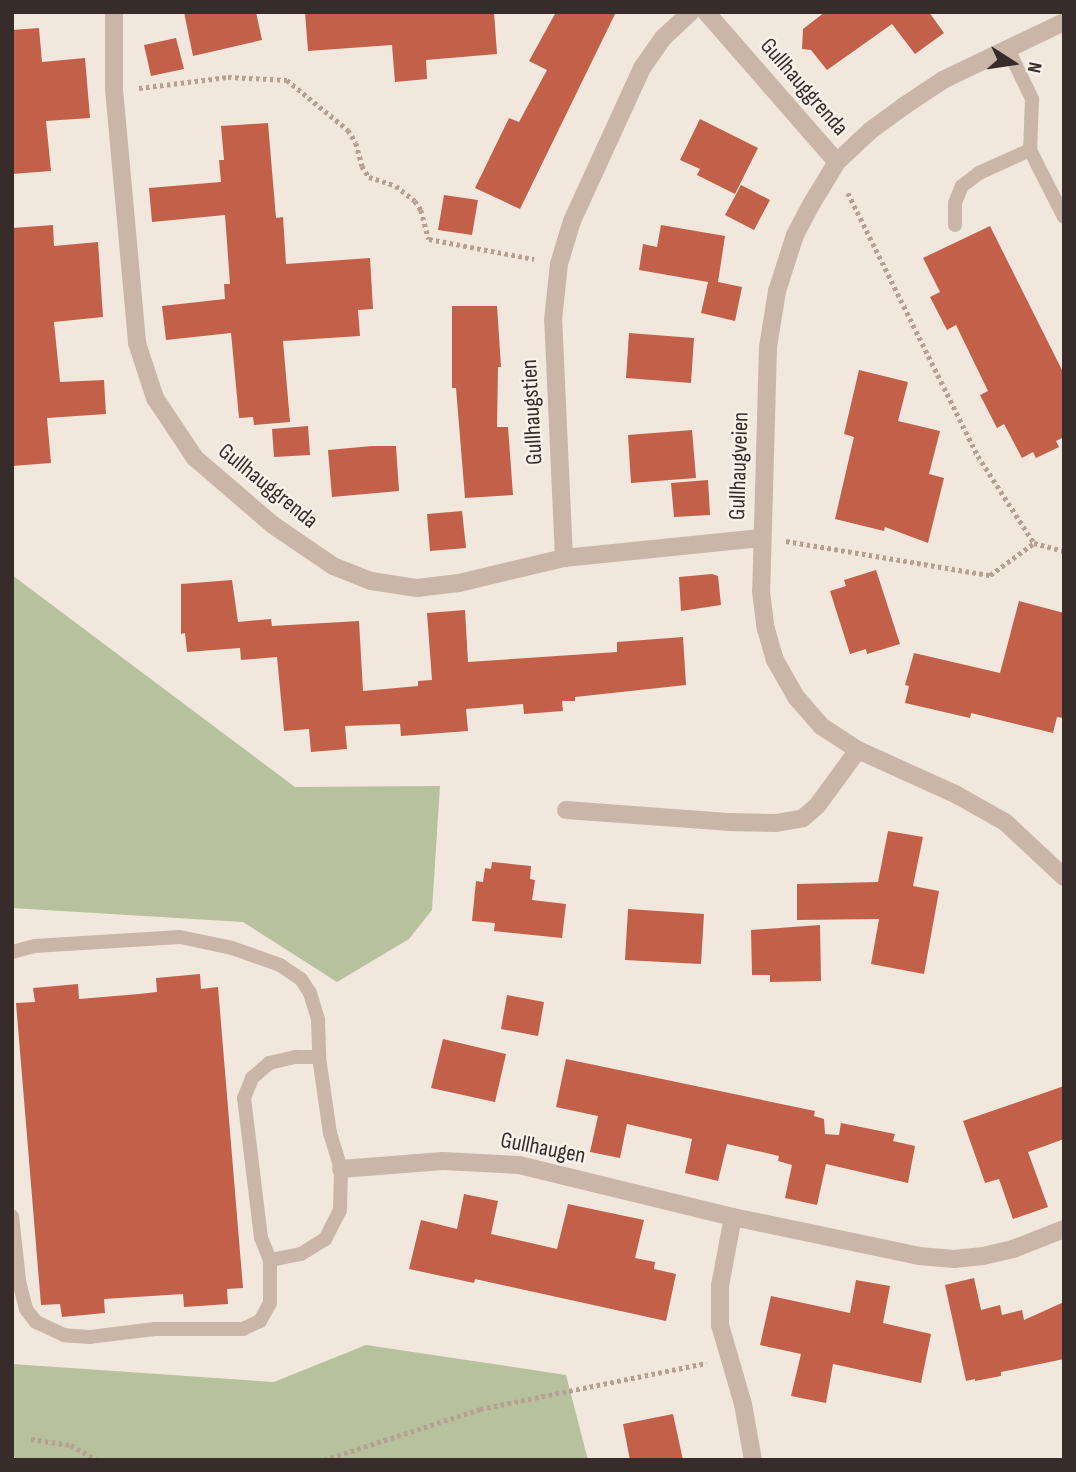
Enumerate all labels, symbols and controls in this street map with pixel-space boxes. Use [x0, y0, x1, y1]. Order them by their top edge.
north arrow [978, 28, 1048, 98]
street label: Gullhauggrenda [754, 33, 854, 141]
text: N [1022, 60, 1046, 75]
street label: Gullhaugstien [515, 358, 549, 466]
street label: Gullhaugveien [723, 411, 755, 521]
street label: Gullhauggrenda [213, 437, 323, 535]
street label: Gullhaugen [498, 1126, 588, 1170]

